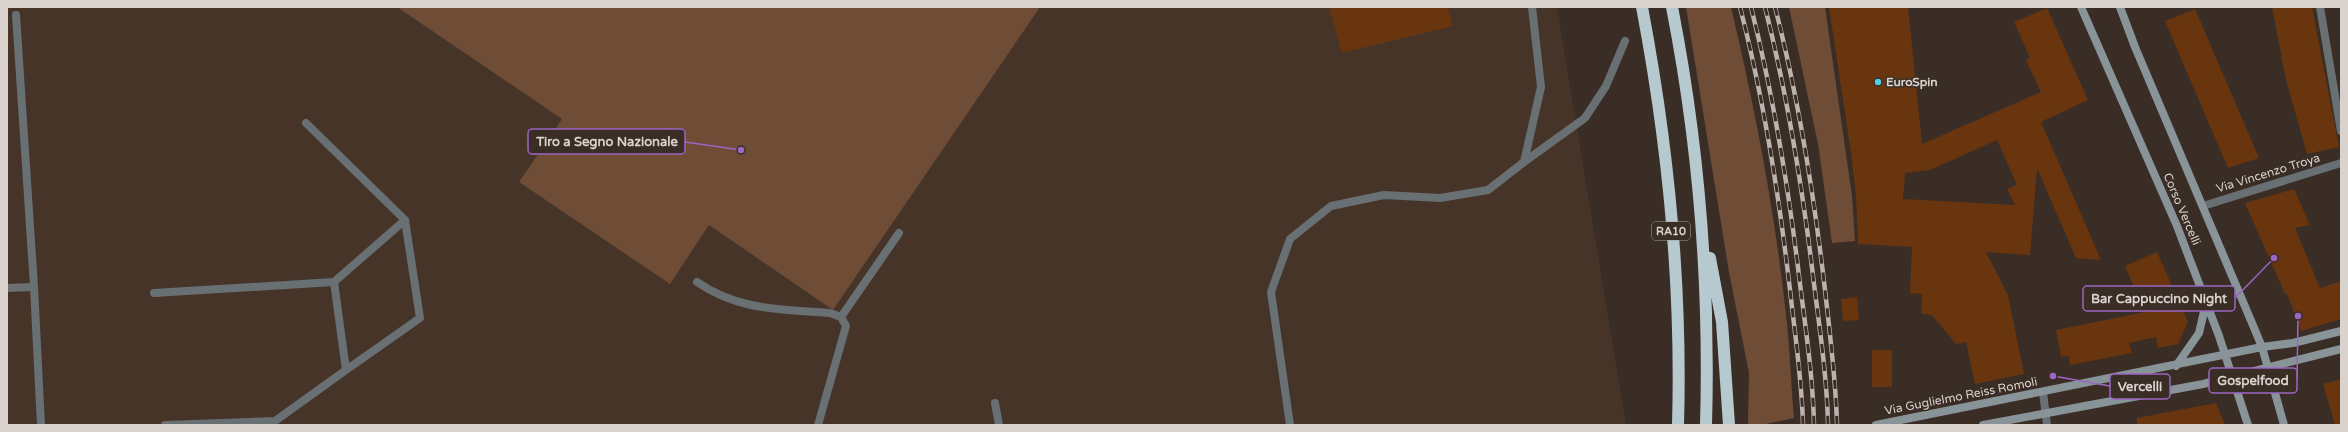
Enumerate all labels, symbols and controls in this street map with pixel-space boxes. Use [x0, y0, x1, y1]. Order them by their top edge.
place label: EuroSpin [1886, 75, 1938, 90]
marker: EuroSpin [1873, 77, 1883, 87]
callout: Tiro a Segno Nazionale [528, 129, 685, 154]
text: Tiro a Segno Nazionale [535, 134, 679, 150]
street label: Via Vincenzo Troya [2214, 151, 2322, 195]
street label: Corso Vercelli [2160, 171, 2204, 247]
road number: RA10 [1652, 222, 1690, 240]
callout: Bar Cappuccino Night [2083, 286, 2235, 311]
text: Bar Cappuccino Night [2091, 291, 2227, 307]
callout: Gospelfood [2209, 368, 2297, 393]
text: Gospelfood [2217, 373, 2289, 389]
street label: Via Guglielmo Reiss Romoli [1883, 374, 2039, 418]
callout: Vercelli [2110, 374, 2170, 399]
text: Vercelli [2118, 379, 2162, 395]

